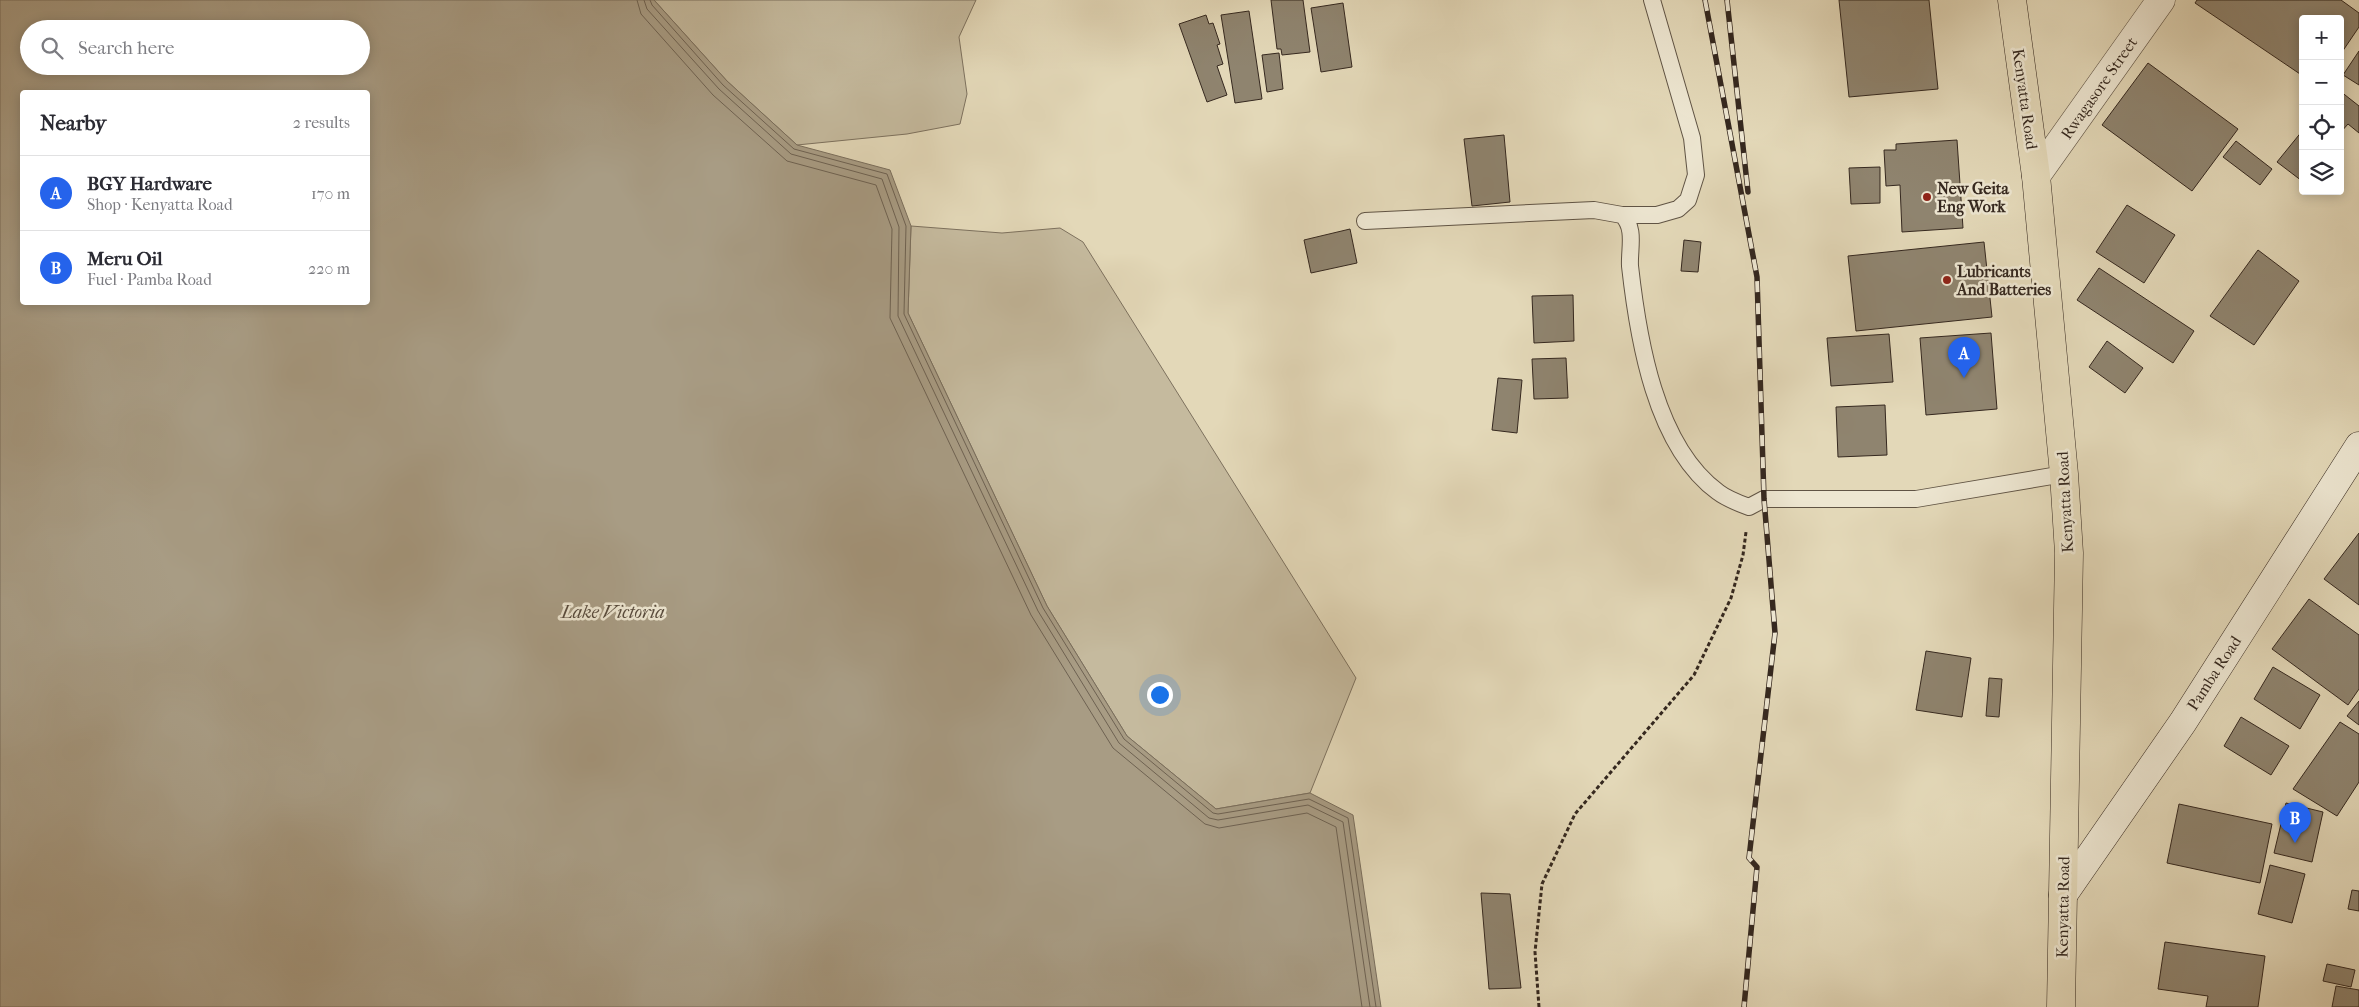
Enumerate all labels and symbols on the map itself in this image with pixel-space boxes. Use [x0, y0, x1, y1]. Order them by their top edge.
street label: Rwagasore Street [2057, 33, 2141, 143]
street label: Kenyatta Road [2009, 47, 2042, 151]
place label: New Geita Eng Work [1937, 179, 2010, 217]
marker: New Geita Eng Work [1921, 191, 1933, 203]
place label: Lubricants And Batteries [1956, 262, 2051, 299]
marker: Lubricants And Batteries [1941, 274, 1953, 286]
pin: A [1948, 337, 1980, 378]
street label: Kenyatta Road [2053, 450, 2077, 553]
water label: Lake Victoria [559, 602, 665, 623]
street label: Pamba Road [2183, 632, 2245, 714]
your location [1147, 682, 1173, 708]
pin: B [2279, 802, 2311, 843]
street label: Kenyatta Road [2053, 856, 2073, 958]

